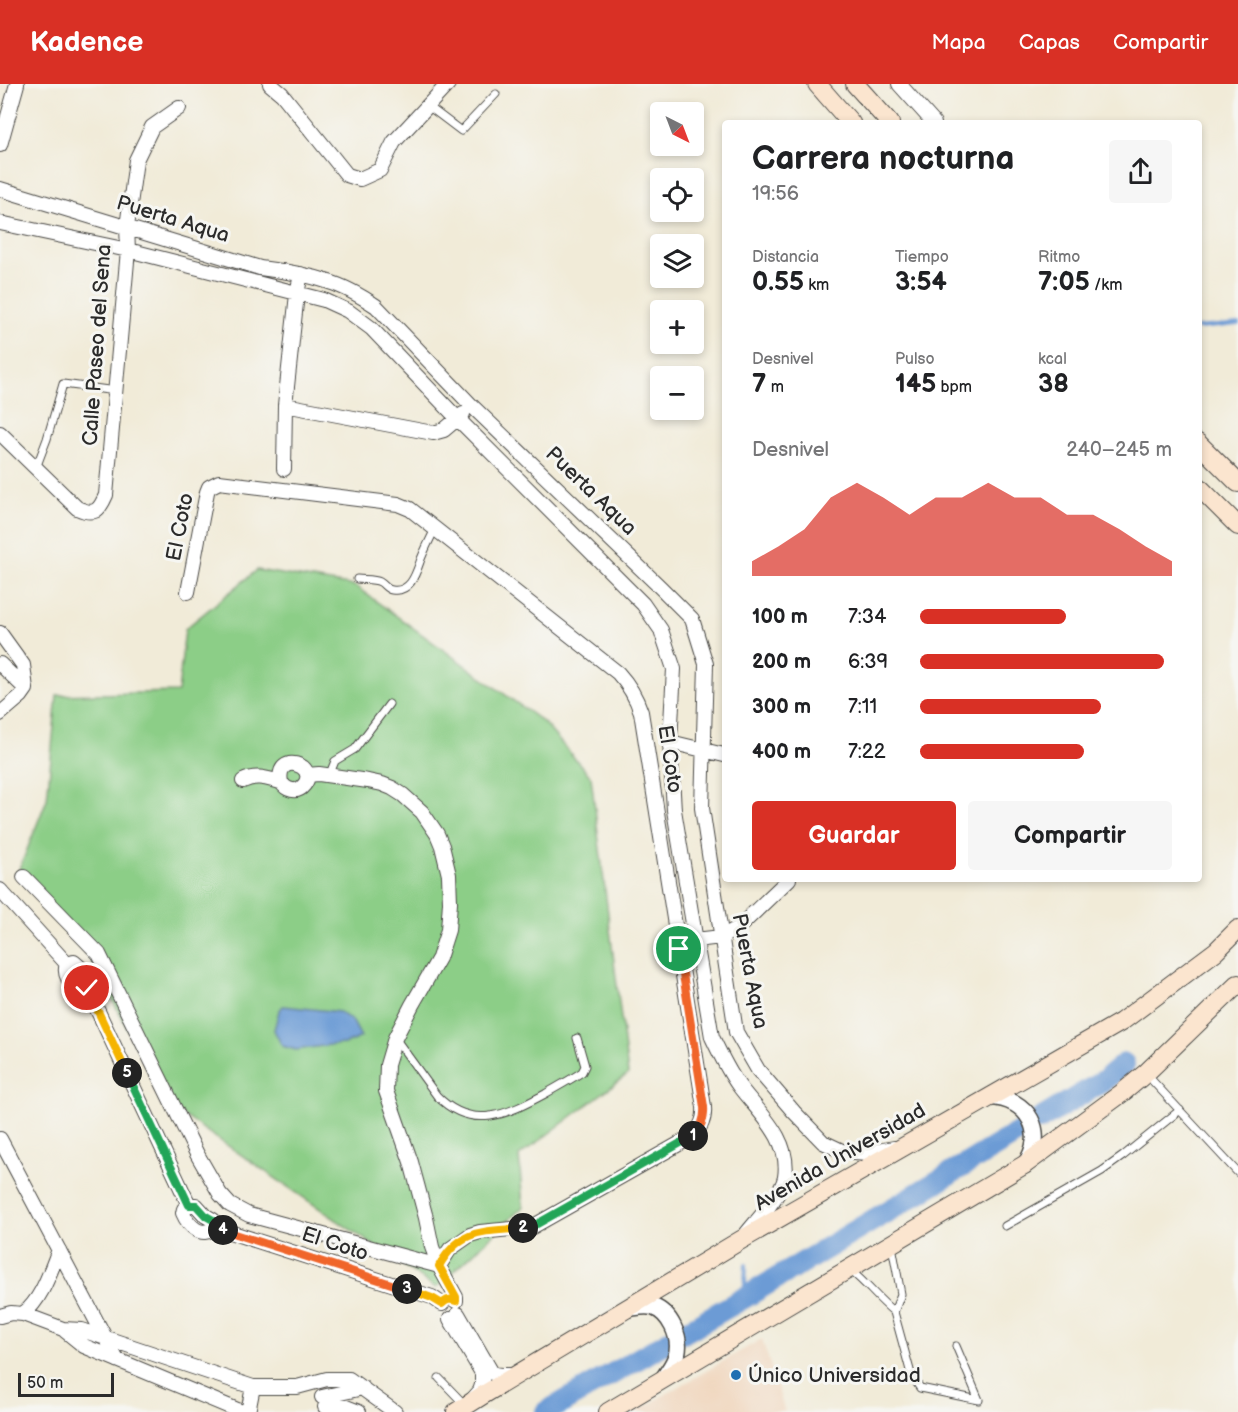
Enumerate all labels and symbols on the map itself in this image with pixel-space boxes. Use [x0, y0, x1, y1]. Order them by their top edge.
north arrow [650, 102, 704, 156]
street label: Puerta Aqua [113, 190, 233, 248]
street label: Calle Paseo del Sena [77, 243, 117, 447]
street label: Puerta Aqua [540, 441, 642, 541]
street label: El Coto [161, 491, 199, 563]
street label: El Coto [652, 723, 688, 795]
street label: Puerta Aqua [727, 911, 773, 1031]
pin [653, 923, 704, 974]
pin [61, 962, 112, 1013]
pin: 5 [112, 1058, 142, 1088]
street label: Avenida Universidad [750, 1098, 930, 1216]
pin: 1 [678, 1121, 708, 1151]
pin: 2 [508, 1213, 538, 1243]
pin: 4 [208, 1215, 238, 1245]
street label: El Coto [299, 1222, 372, 1267]
pin: 3 [392, 1274, 422, 1304]
place label: Único Universidad [748, 1363, 921, 1388]
marker: Único Universidad [729, 1368, 743, 1382]
scale bar [18, 1370, 114, 1398]

